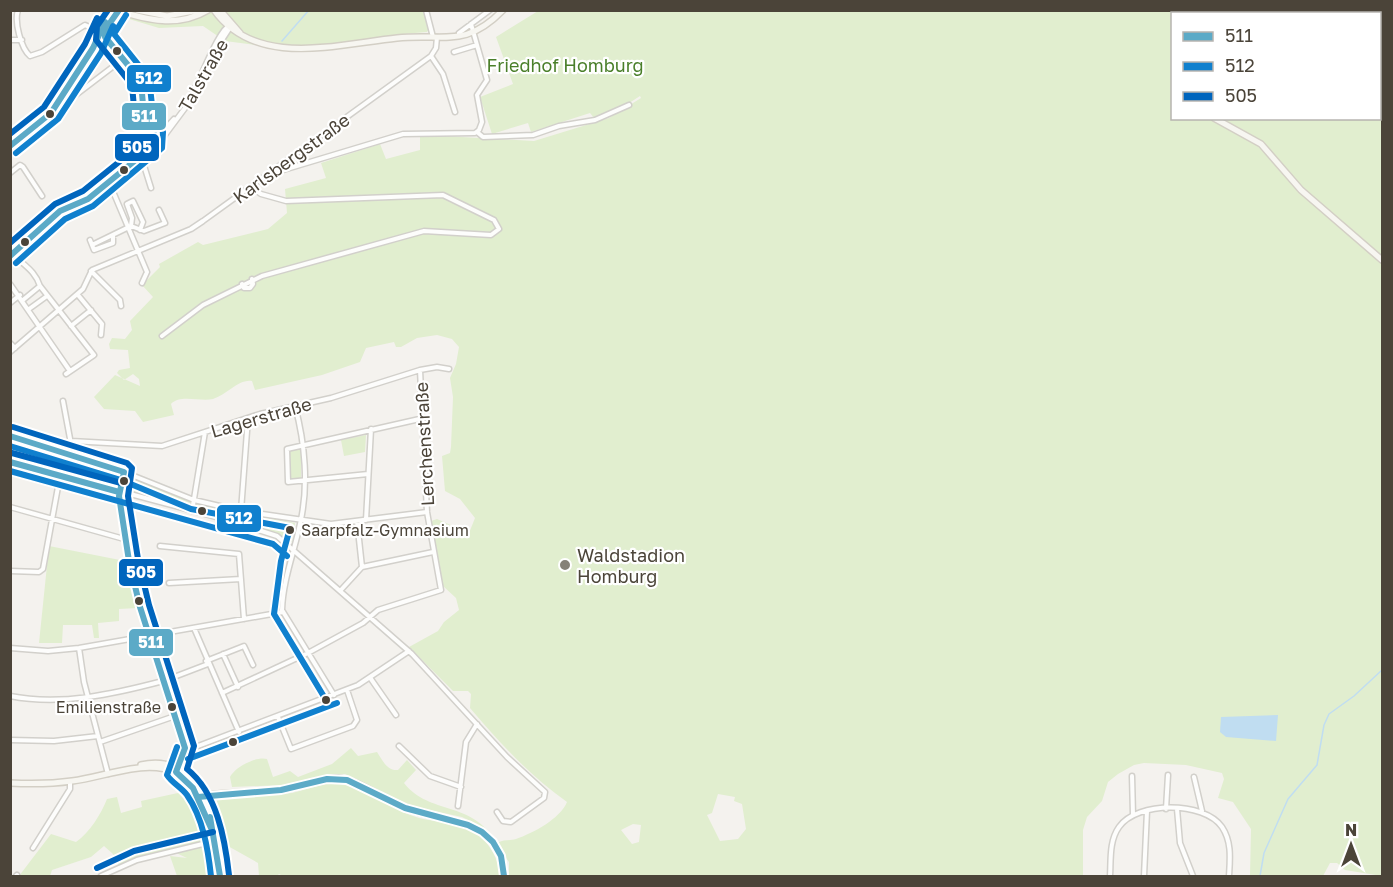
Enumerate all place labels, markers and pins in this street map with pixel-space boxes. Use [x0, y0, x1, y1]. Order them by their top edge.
unlabelled marker [111, 45, 123, 57]
unlabelled marker [44, 108, 56, 120]
unlabelled marker [118, 164, 130, 176]
unlabelled marker [19, 236, 31, 248]
unlabelled marker [118, 475, 130, 487]
unlabelled marker [196, 505, 208, 517]
place label: Saarpfalz-Gymnasium [301, 520, 469, 540]
marker: Saarpfalz-Gymnasium [284, 524, 296, 536]
place label: Waldstadion Homburg [577, 544, 685, 587]
marker: Waldstadion Homburg [558, 558, 572, 572]
unlabelled marker [133, 595, 145, 607]
unlabelled marker [320, 694, 332, 706]
place label: Emilienstraße [56, 697, 161, 717]
marker: Emilienstraße [166, 701, 178, 713]
unlabelled marker [227, 736, 239, 748]

